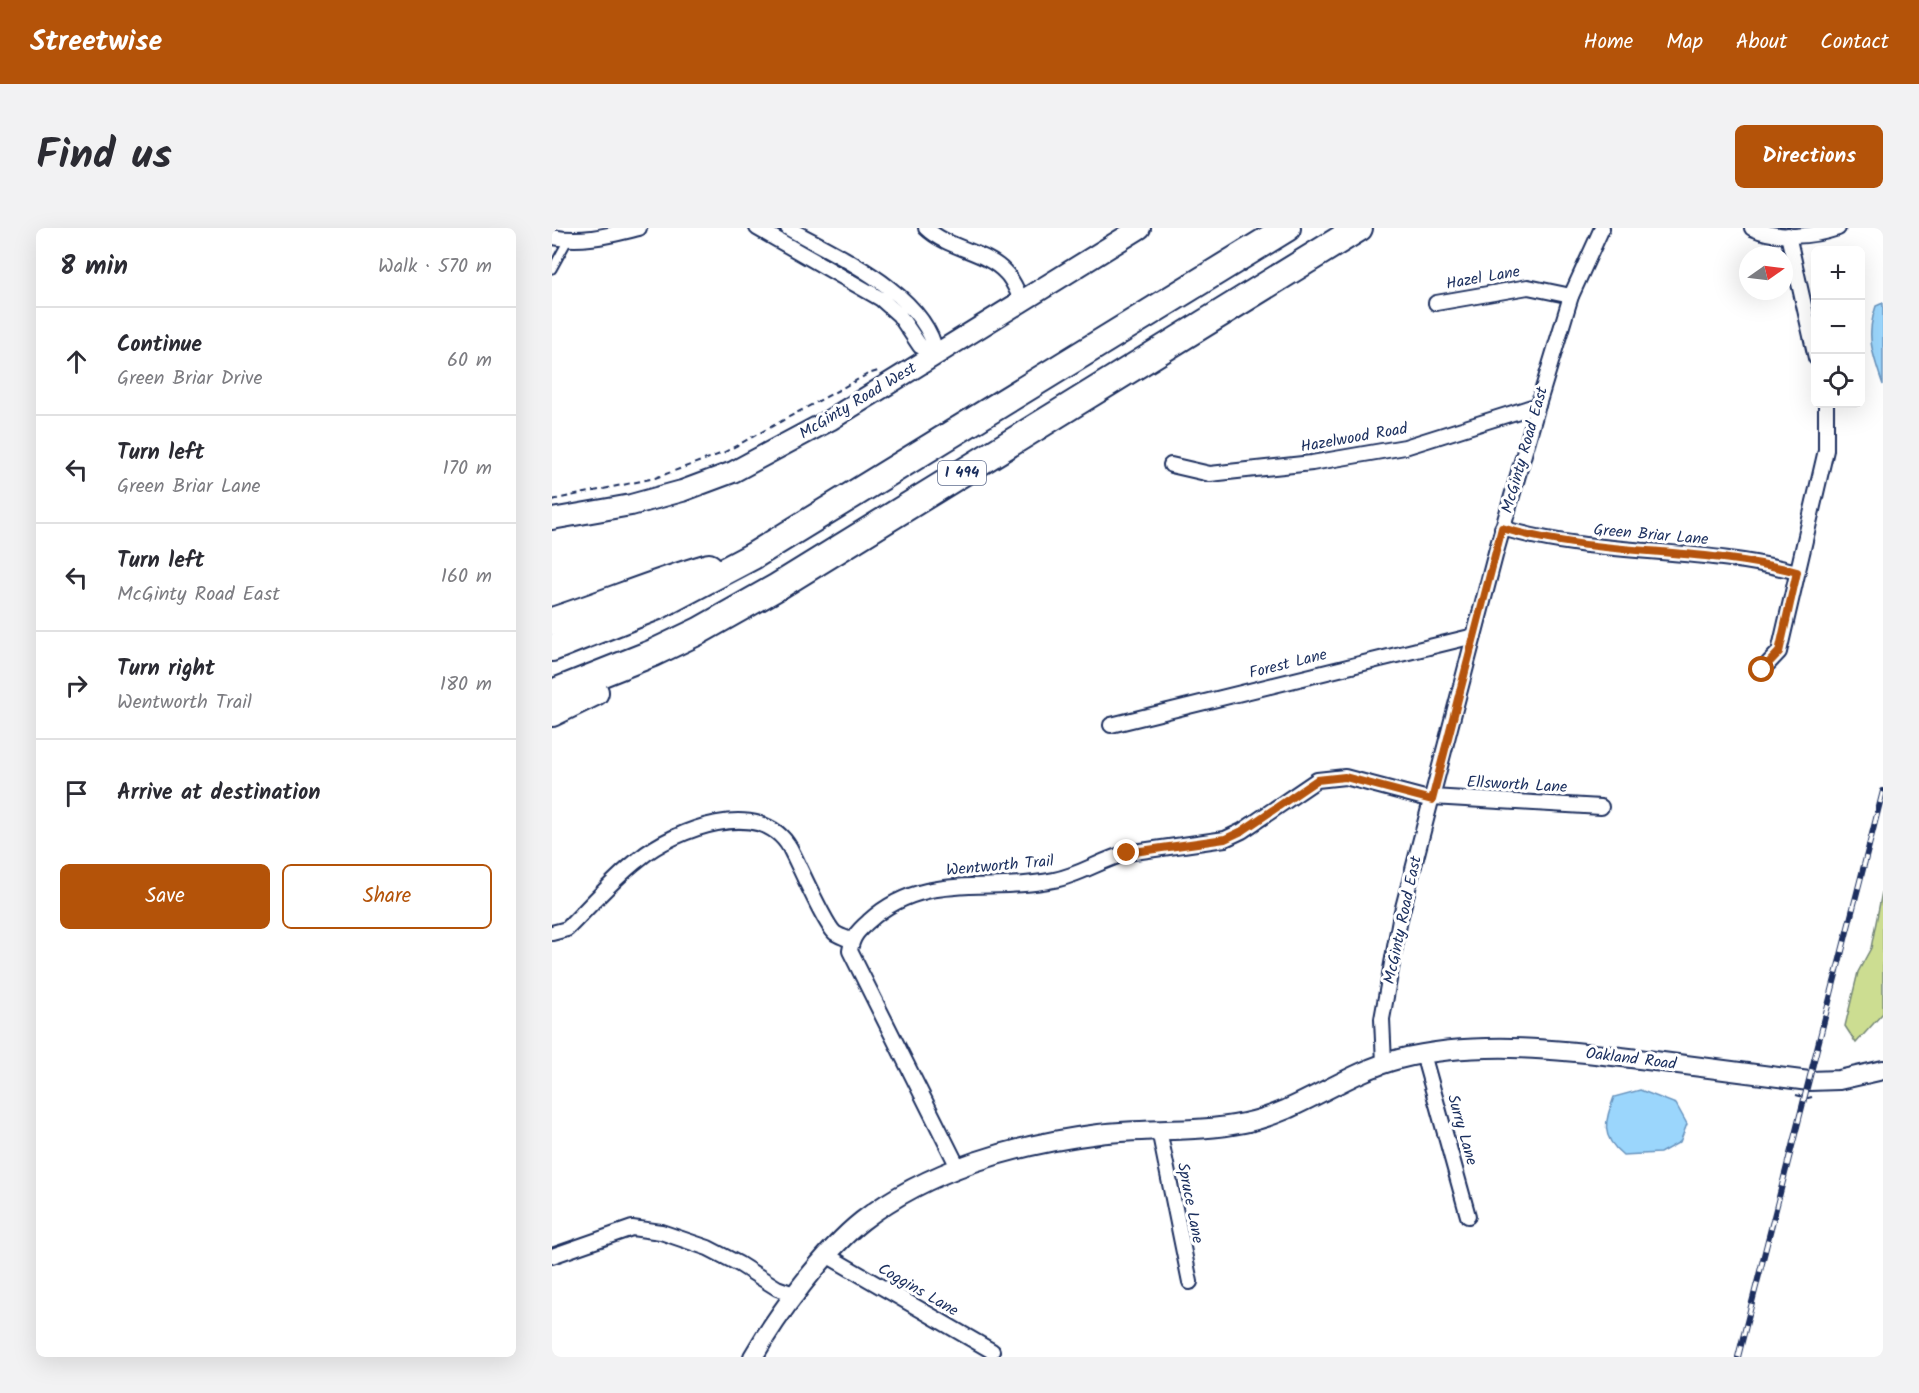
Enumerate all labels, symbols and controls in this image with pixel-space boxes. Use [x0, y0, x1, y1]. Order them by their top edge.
text: Streetwise [30, 20, 162, 65]
text: Home [1584, 26, 1633, 59]
text: Map [1666, 26, 1703, 59]
text: About [1736, 26, 1787, 59]
text: Contact [1820, 26, 1889, 59]
text: Find us [36, 123, 172, 190]
button: Directions [1735, 125, 1883, 188]
text: 8 min [60, 246, 128, 288]
north arrow [1739, 246, 1793, 300]
map controls [1811, 246, 1865, 408]
button: + [1811, 246, 1865, 300]
text: Walk · 570 m [378, 251, 492, 283]
street label: Hazel Lane [1444, 259, 1522, 297]
button: − [1811, 300, 1865, 354]
text: Continue [117, 328, 202, 363]
icon: ahead [60, 345, 93, 378]
text: 60 m [447, 345, 492, 377]
button: locate [1811, 354, 1865, 408]
street label: McGinty Road West [794, 356, 922, 446]
text: Green Briar Drive [117, 363, 262, 395]
street label: McGinty Road East [1495, 383, 1555, 516]
street label: Hazelwood Road [1299, 416, 1410, 460]
text: Turn left [117, 436, 204, 471]
icon: left [60, 453, 93, 486]
text: 170 m [443, 453, 492, 485]
road number: I 494 [938, 461, 986, 485]
text: Green Briar Lane [117, 471, 261, 503]
street label: Green Briar Lane [1593, 518, 1709, 552]
text: Turn left [117, 544, 204, 579]
icon: left [60, 561, 93, 594]
text: 160 m [441, 561, 492, 593]
text: McGinty Road East [117, 579, 280, 611]
street label: Forest Lane [1246, 642, 1330, 686]
text: Turn right [117, 652, 215, 687]
route start [1748, 656, 1774, 682]
icon: right [60, 669, 93, 702]
text: 180 m [440, 669, 492, 701]
text: Wentworth Trail [117, 687, 252, 719]
street label: Ellsworth Lane [1466, 770, 1568, 800]
text: Arrive at destination [117, 776, 320, 811]
icon: arrive [60, 777, 93, 810]
route end [1113, 839, 1139, 865]
street label: Wentworth Trail [945, 849, 1055, 883]
street label: McGinty Road East [1377, 853, 1429, 986]
button: Save [60, 864, 270, 929]
button: Share [282, 864, 492, 929]
street label: Oakland Road [1584, 1041, 1679, 1077]
street label: Surry Lane [1440, 1092, 1484, 1168]
street label: Spruce Lane [1170, 1160, 1210, 1246]
street label: Coggins Lane [873, 1257, 963, 1323]

